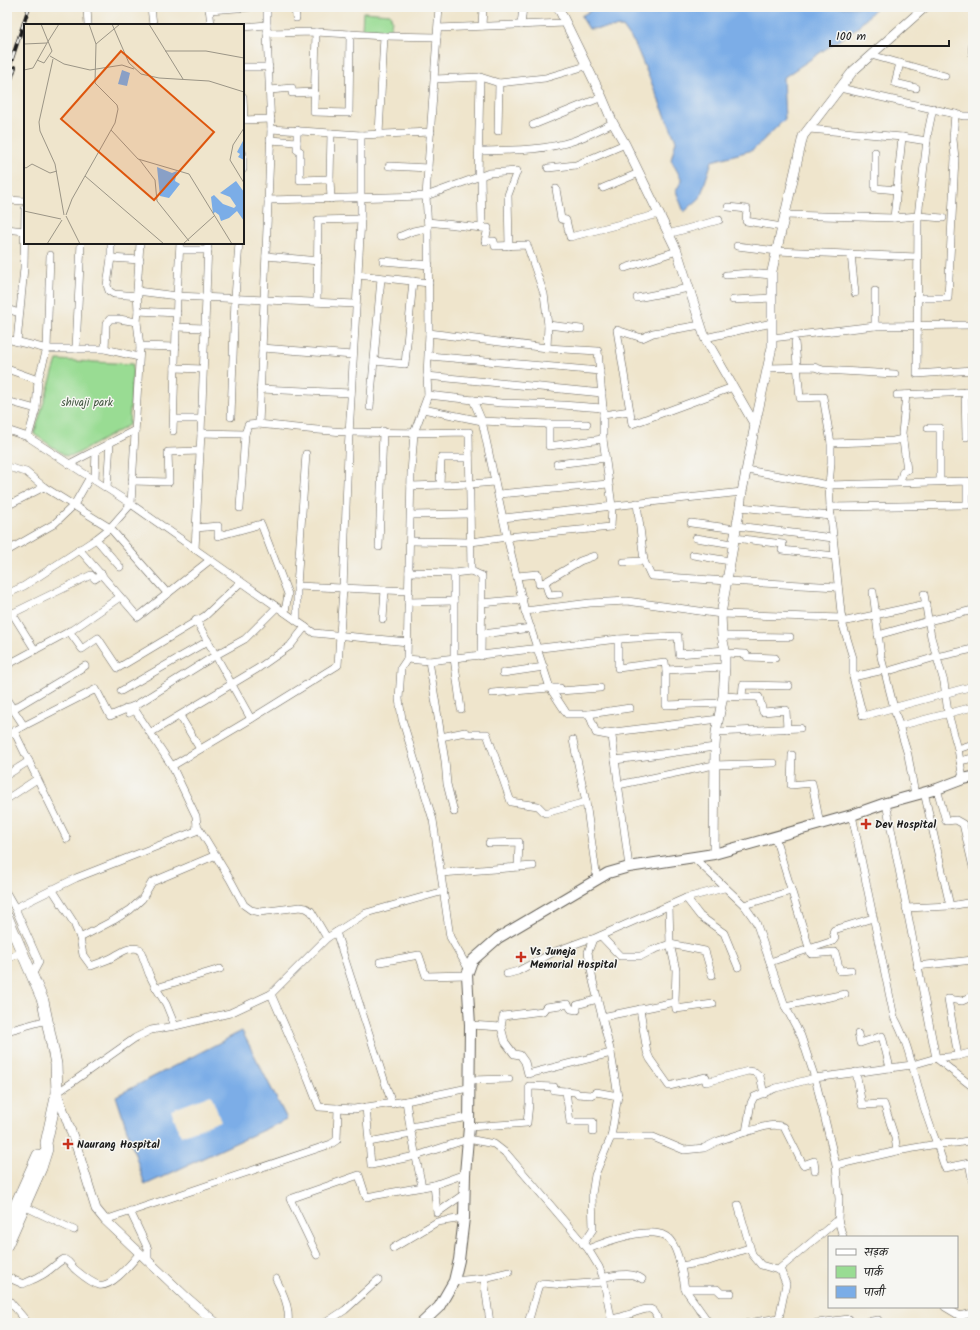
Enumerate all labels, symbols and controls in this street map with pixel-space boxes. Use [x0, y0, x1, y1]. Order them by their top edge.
scale bar [830, 22, 949, 48]
inset map [24, 24, 244, 244]
text: 100 m [836, 27, 867, 46]
park label: shivaji park [61, 394, 114, 412]
place label: Dev Hospital [875, 816, 936, 834]
marker: Dev Hospital [860, 818, 872, 830]
place label: Vs Juneja Memorial Hospital [530, 943, 617, 974]
marker: Vs Juneja Memorial Hospital [515, 951, 527, 963]
place label: Naurang Hospital [77, 1136, 160, 1154]
marker: Naurang Hospital [62, 1138, 74, 1150]
legend [828, 1236, 958, 1308]
text: सड़क [864, 1243, 890, 1262]
text: पार्क [863, 1263, 885, 1282]
text: पानी [863, 1283, 887, 1302]

